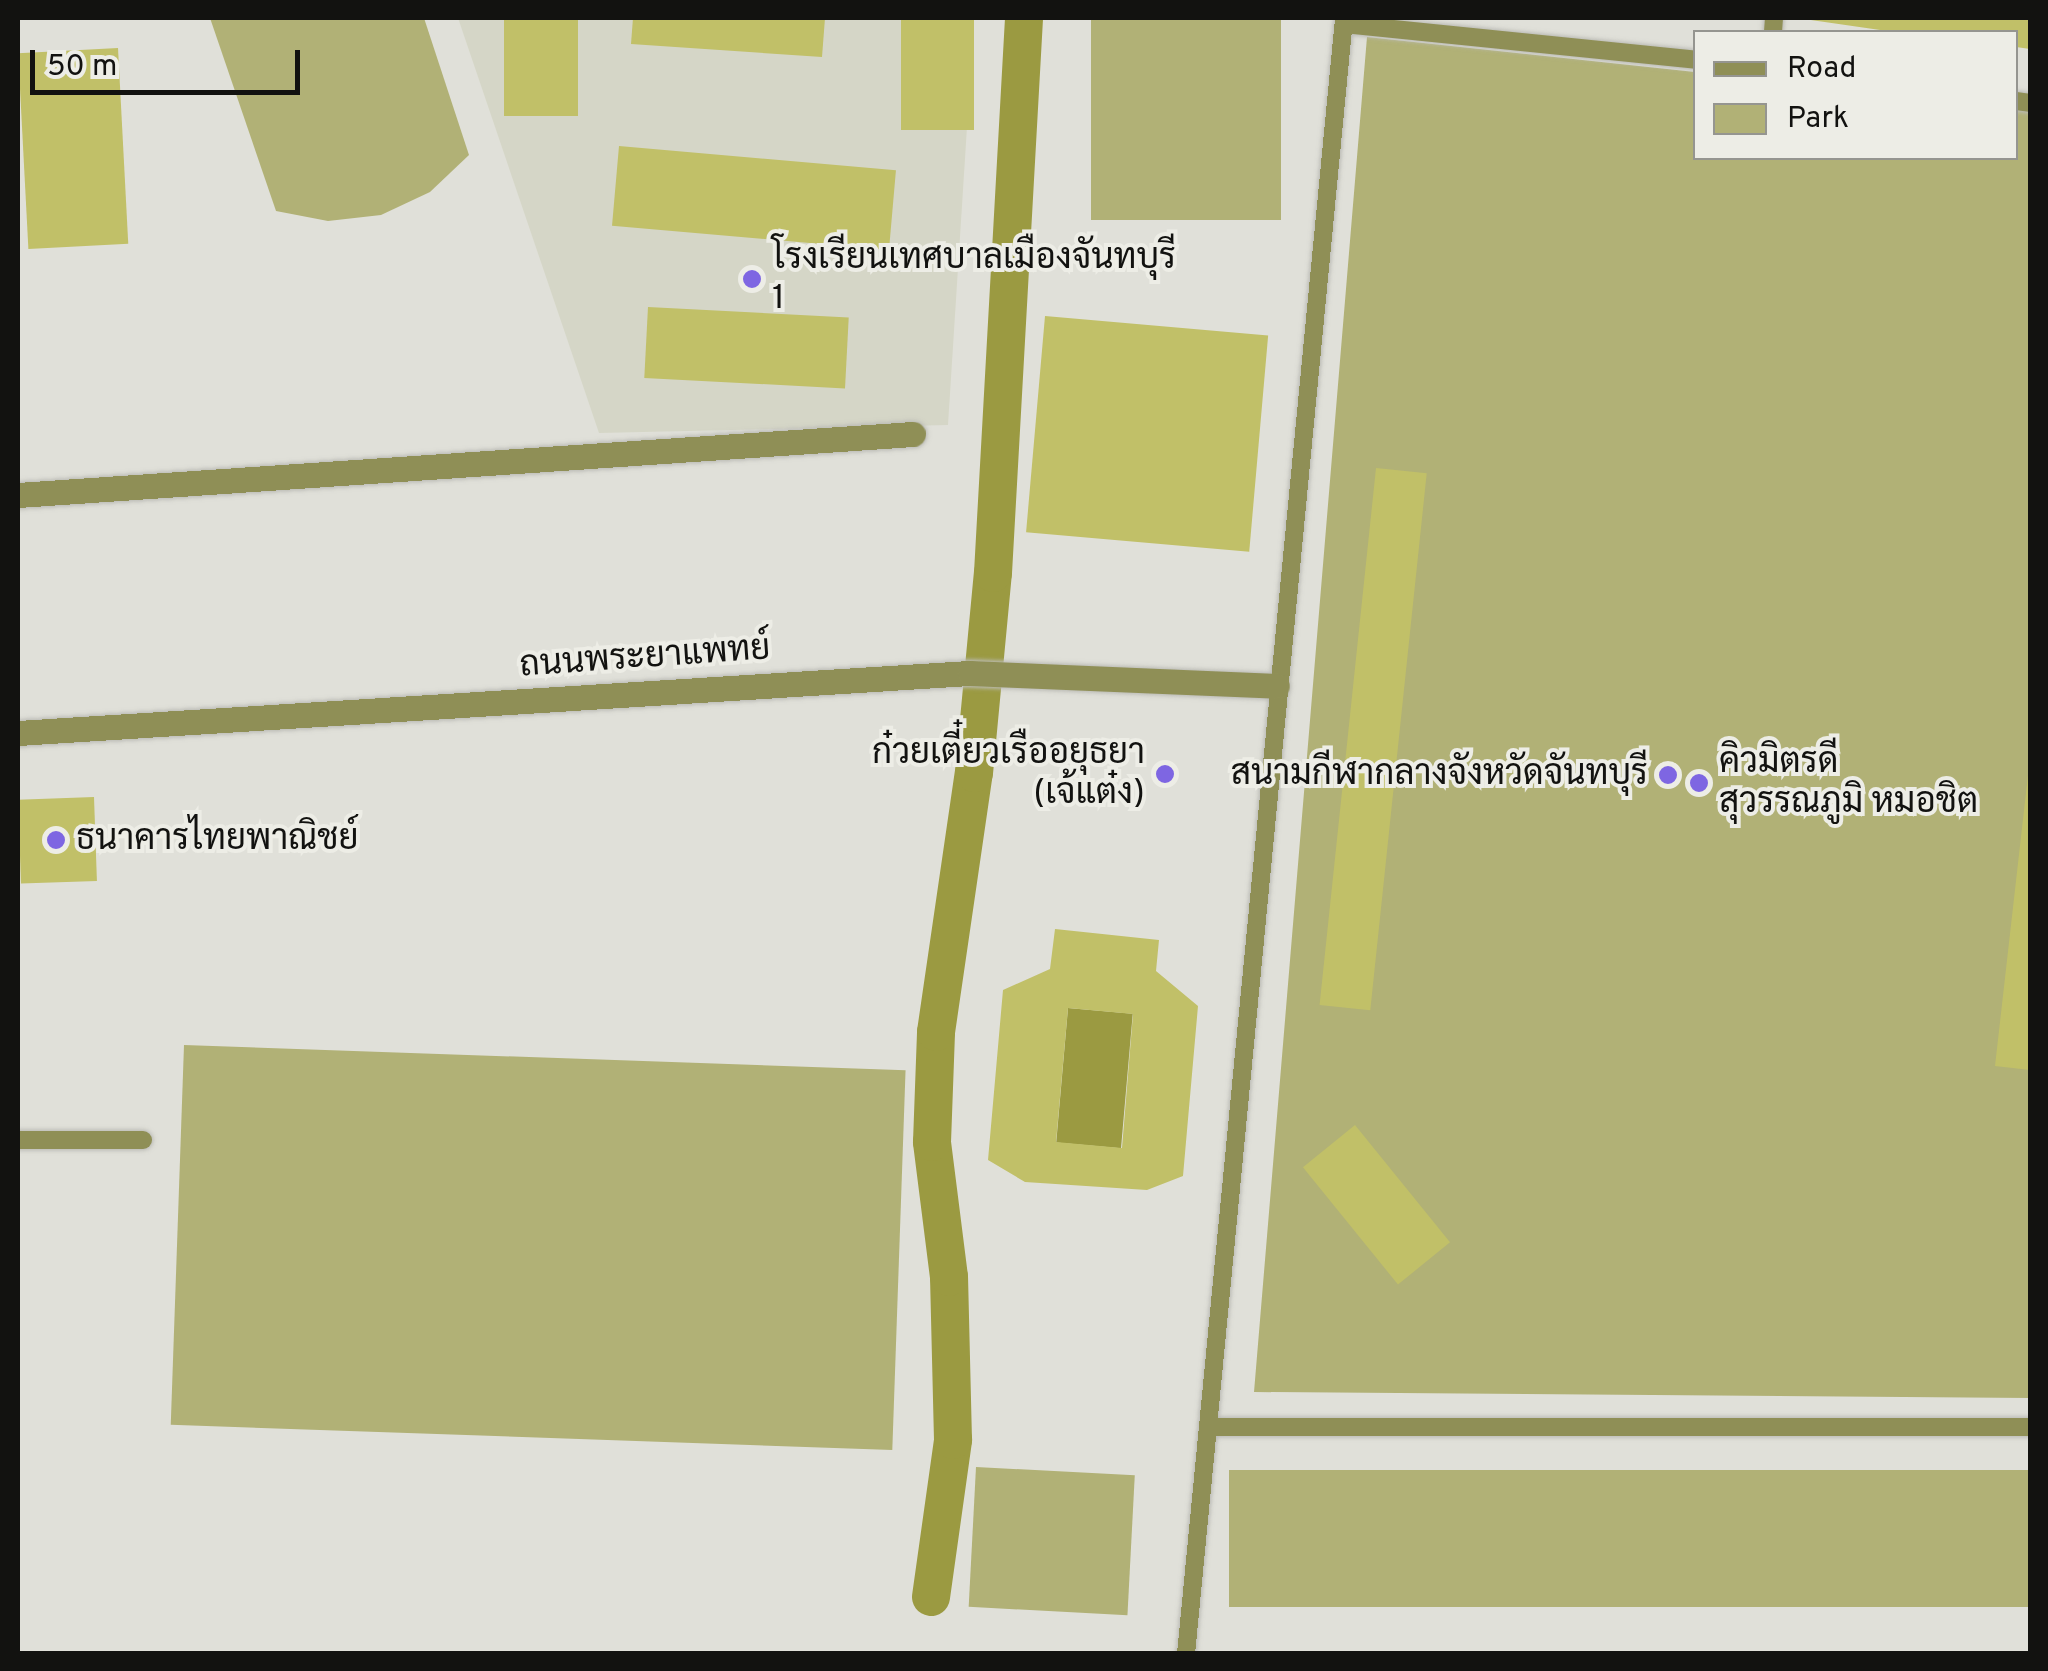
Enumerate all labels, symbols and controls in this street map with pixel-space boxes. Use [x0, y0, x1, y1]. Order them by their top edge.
scale bar [35, 30, 305, 92]
legend [1693, 30, 2018, 160]
text: 50 m [47, 49, 117, 86]
text: Road [1787, 51, 1856, 88]
text: Park [1787, 101, 1849, 138]
place label: โรงเรียนเทศบาลเมืองจันทบุรี 1 [772, 238, 1176, 320]
marker: โรงเรียนเทศบาลเมืองจันทบุรี 1 [741, 268, 763, 290]
street label: ถนนพระยาแพทย์ [518, 628, 772, 688]
place label: ก๋วยเตี๋ยวเรืออยุธยา (เจ้แต๋ง) [872, 733, 1145, 815]
place label: คิวมิตรดี สุวรรณภูมิ หมอชิต [1719, 742, 1978, 824]
place label: สนามกีฬากลางจังหวัดจันทบุรี [1231, 754, 1648, 796]
marker: ก๋วยเตี๋ยวเรืออยุธยา (เจ้แต๋ง) [1154, 763, 1176, 785]
marker: สนามกีฬากลางจังหวัดจันทบุรี [1657, 764, 1679, 786]
marker: คิวมิตรดี สุวรรณภูมิ หมอชิต [1688, 772, 1710, 794]
place label: ธนาคารไทยพาณิชย์ [76, 819, 358, 861]
marker: ธนาคารไทยพาณิชย์ [45, 829, 67, 851]

